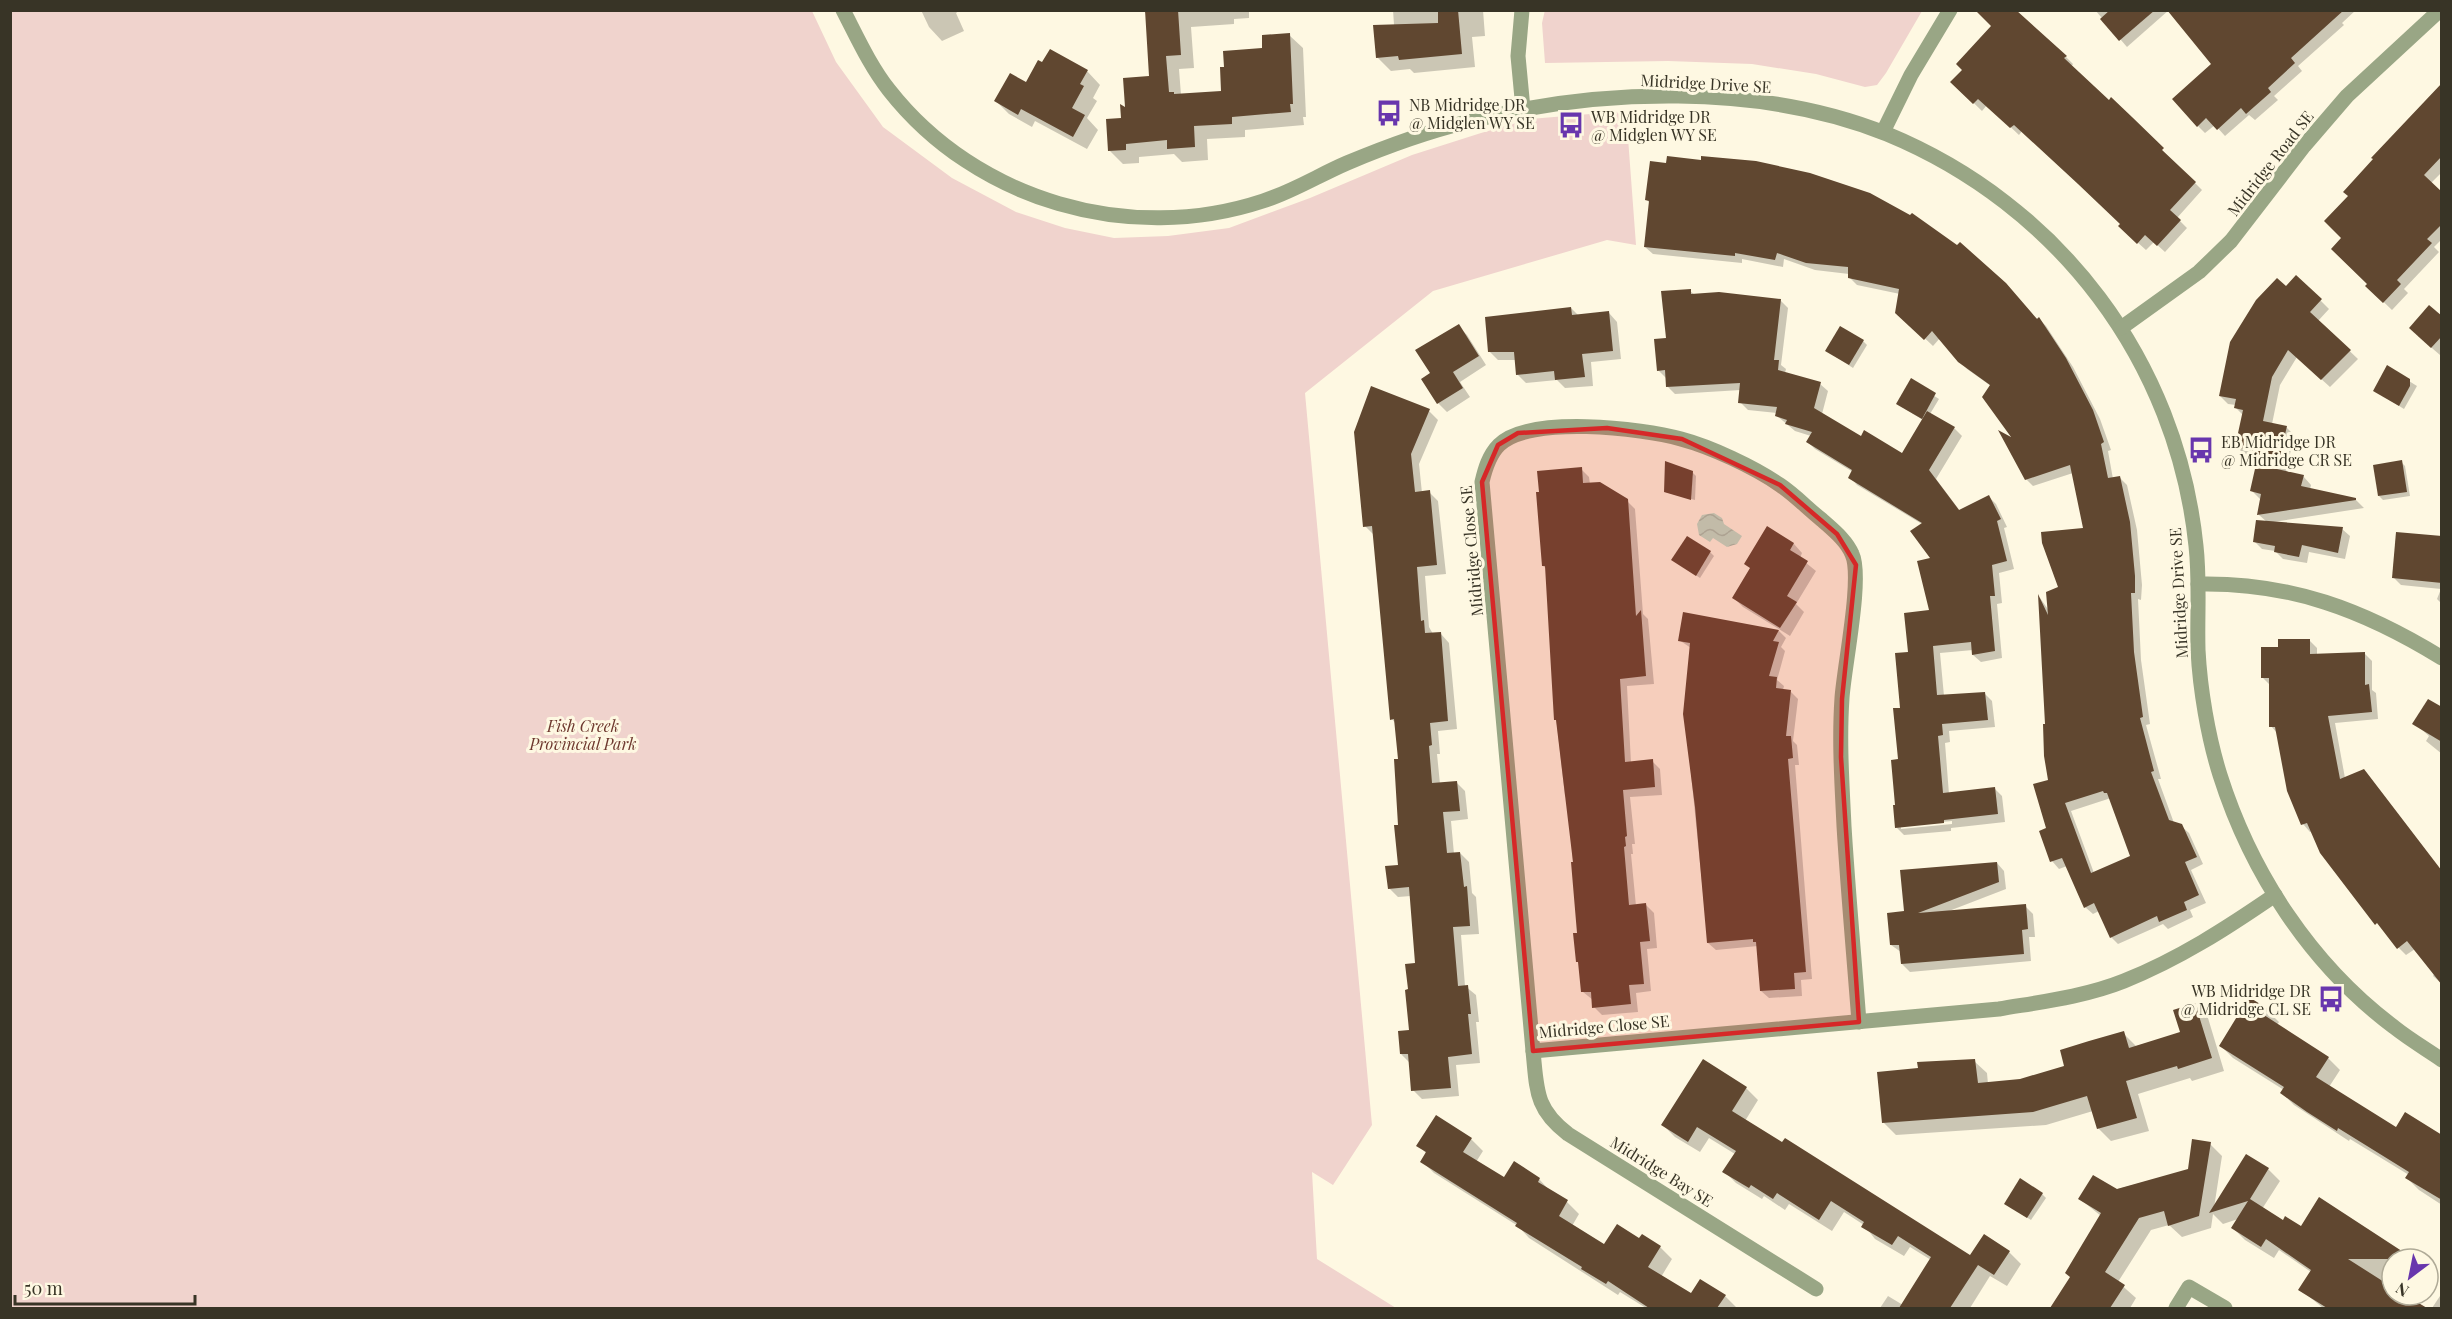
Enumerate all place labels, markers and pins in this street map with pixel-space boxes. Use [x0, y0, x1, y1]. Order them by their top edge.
place label: NB Midridge DR @ Midglen WY SE [1409, 94, 1535, 133]
bus stop icon: NB Midridge DR @ Midglen WY SE [1374, 98, 1404, 128]
place label: WB Midridge DR @ Midglen WY SE [1590, 106, 1717, 145]
bus stop icon: WB Midridge DR @ Midglen WY SE [1556, 110, 1586, 140]
place label: EB Midridge DR @ Midridge CR SE [2221, 431, 2352, 470]
bus stop icon: EB Midridge DR @ Midridge CR SE [2186, 435, 2216, 465]
place label: WB Midridge DR @ Midridge CL SE [2181, 980, 2312, 1019]
bus stop icon: WB Midridge DR @ Midridge CL SE [2316, 984, 2346, 1014]

